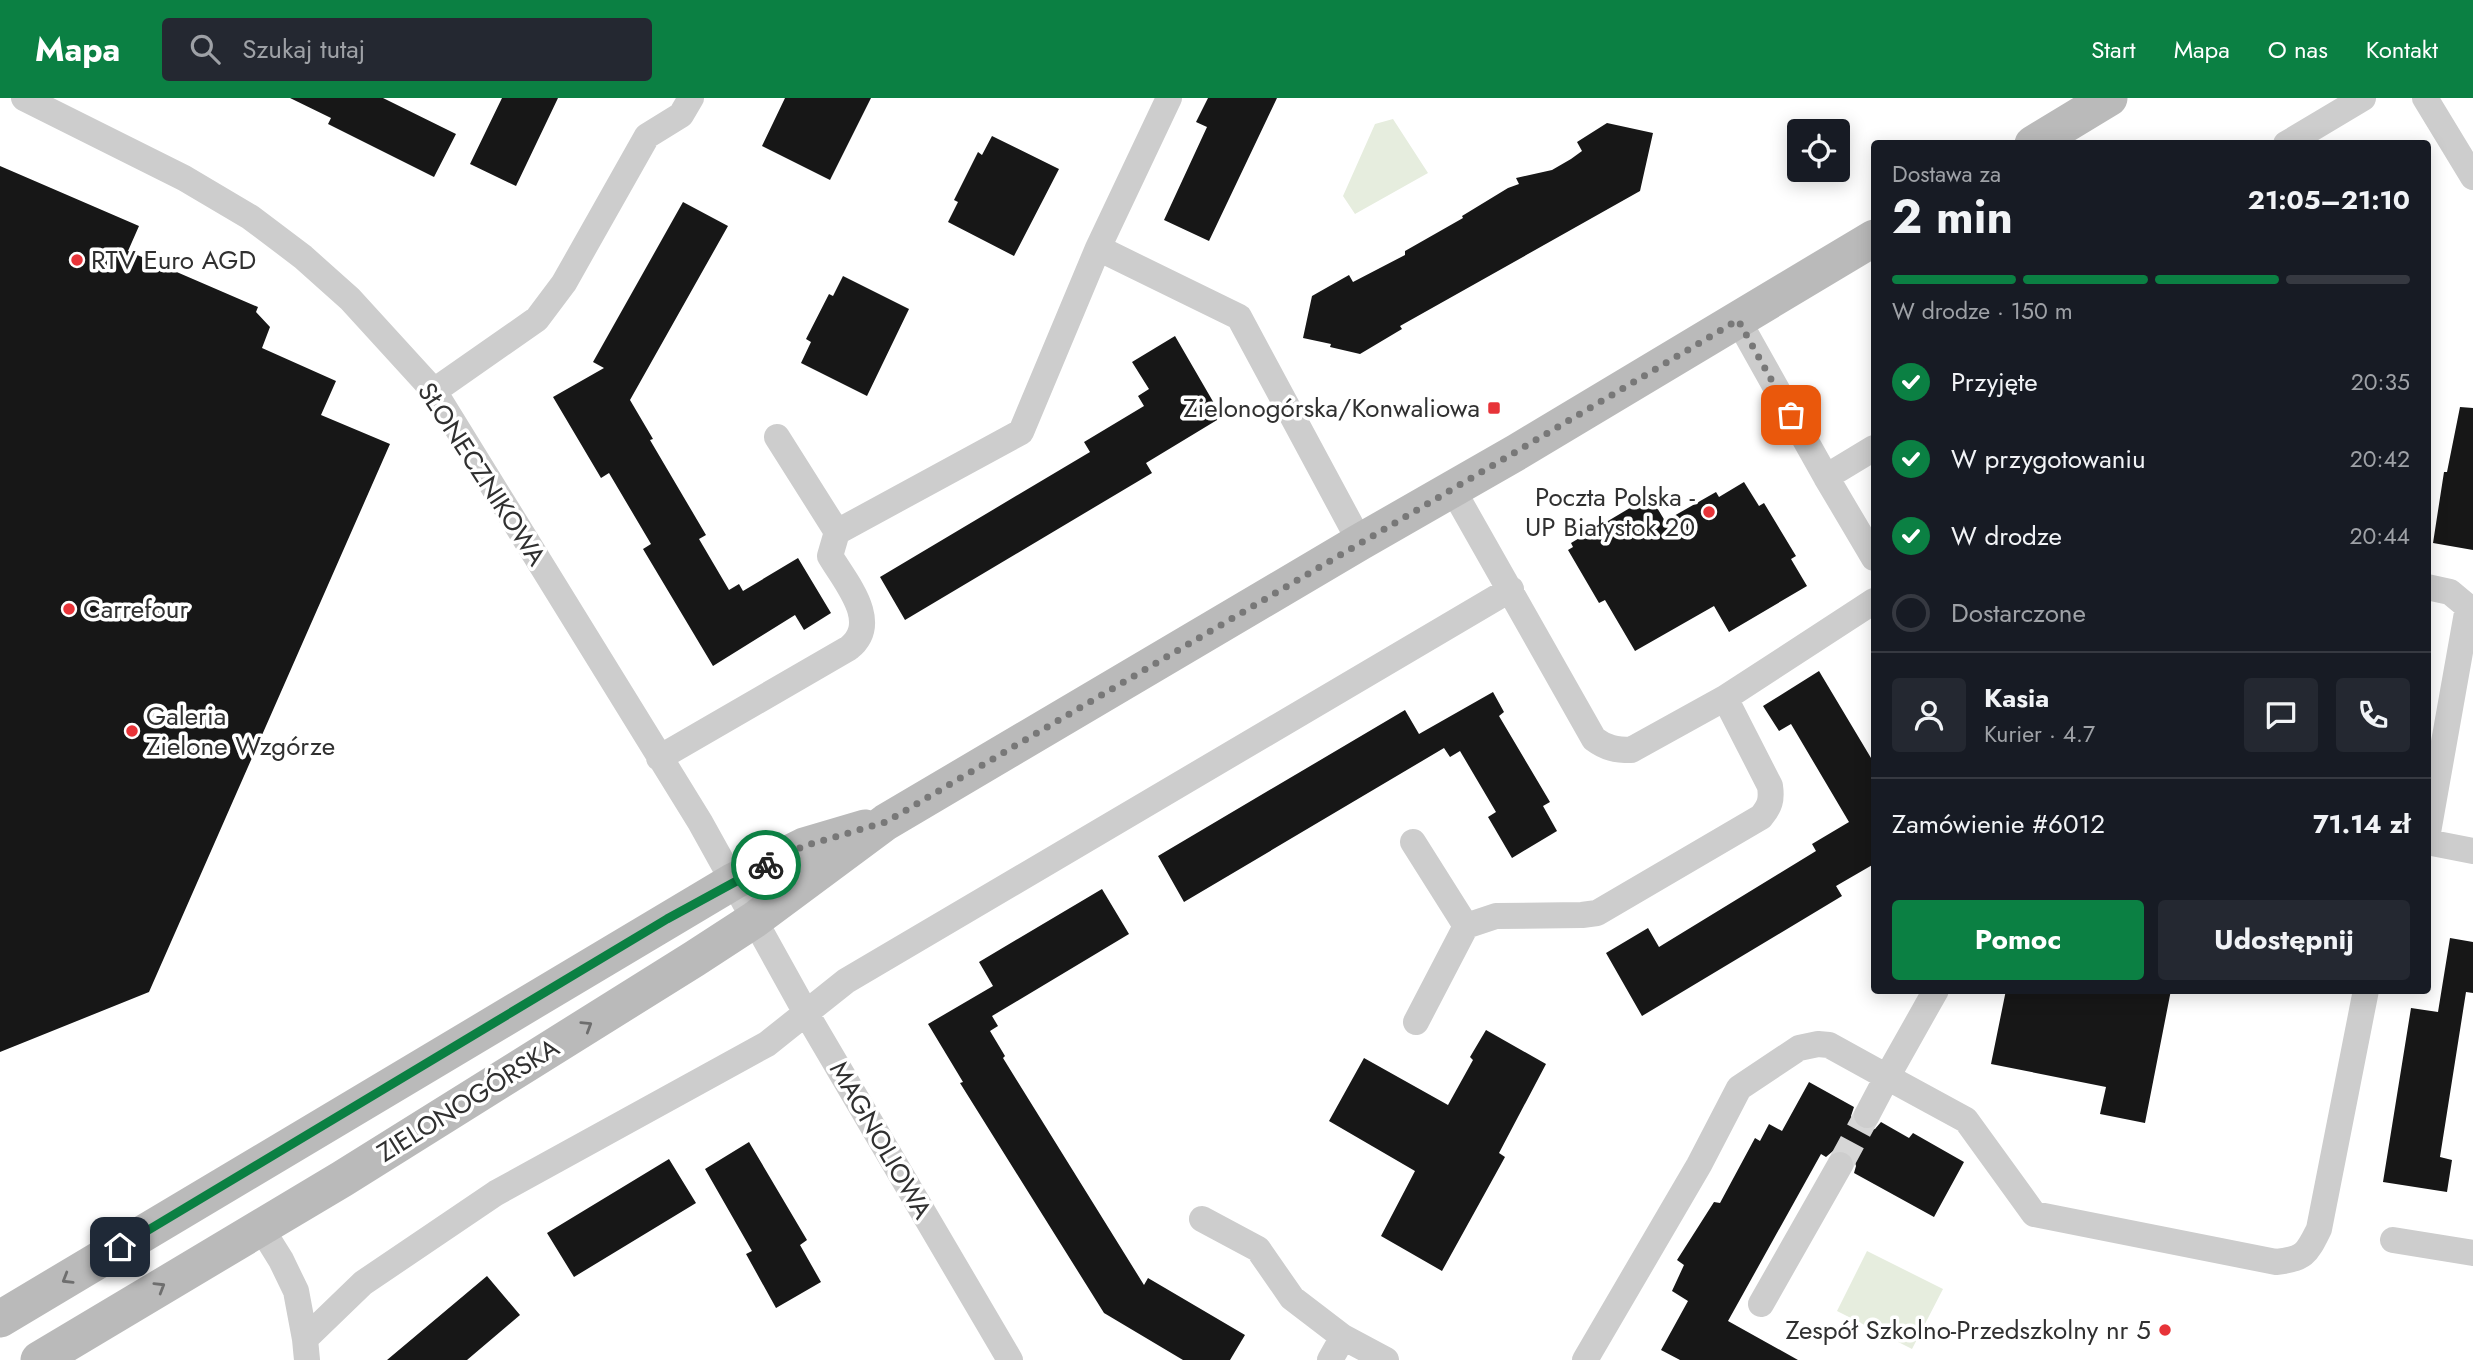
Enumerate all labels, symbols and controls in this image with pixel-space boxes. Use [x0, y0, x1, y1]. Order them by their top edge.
search box [162, 18, 652, 81]
text: Mapa [35, 26, 120, 73]
icon: search [186, 30, 224, 68]
text: Szukaj tutaj [242, 30, 365, 68]
text: Start [2091, 32, 2136, 67]
text: Mapa [2174, 32, 2230, 67]
text: O nas [2268, 32, 2328, 67]
text: Kontakt [2366, 32, 2438, 67]
map controls [1787, 119, 1850, 182]
button: locate [1787, 119, 1850, 182]
text: Dostawa za [1892, 157, 2001, 191]
text: 21:05–21:10 [2248, 181, 2410, 219]
text: 2 min [1892, 184, 2013, 250]
place label: RTV Euro AGD [91, 241, 256, 279]
marker: RTV Euro AGD [69, 252, 85, 268]
text: W drodze · 150 m [1892, 294, 2073, 328]
icon: check [1892, 363, 1930, 401]
text: Przyjęte [1951, 363, 2038, 401]
text: 20:35 [2351, 365, 2410, 399]
street label: SŁONECZNIKOWA [408, 375, 556, 574]
pin [1761, 385, 1821, 445]
place label: Zielonogórska/Konwaliowa [1183, 389, 1480, 427]
icon: bag [1772, 396, 1810, 434]
marker: Zielonogórska/Konwaliowa [1486, 400, 1502, 416]
icon: check [1892, 440, 1930, 478]
text: W przygotowaniu [1951, 440, 2146, 478]
text: 20:42 [2350, 442, 2410, 476]
place label: Poczta Polska - UP Białystok 20 [1525, 478, 1696, 546]
marker: Poczta Polska - UP Białystok 20 [1701, 504, 1717, 520]
icon: check [1892, 517, 1930, 555]
text: W drodze [1951, 517, 2062, 555]
text: 20:44 [2349, 519, 2410, 553]
place label: Carrefour [83, 590, 188, 628]
text: Dostarczone [1951, 594, 2086, 632]
marker: Carrefour [61, 601, 77, 617]
button: person [1892, 678, 1966, 752]
button: chat [2244, 678, 2318, 752]
button: phone [2336, 678, 2410, 752]
text: Kasia [1984, 679, 2049, 717]
place label: Galeria Zielone Wzgórze [146, 697, 335, 765]
text: Kurier · 4.7 [1984, 717, 2095, 751]
marker: Galeria Zielone Wzgórze [124, 723, 140, 739]
text: Zamówienie #6012 [1892, 805, 2105, 843]
text: 71.14 zł [2313, 805, 2410, 843]
courier [731, 830, 801, 900]
icon: bike [747, 846, 785, 884]
button: Pomoc [1892, 900, 2144, 980]
button: Udostępnij [2158, 900, 2410, 980]
one-way arrow [579, 1022, 592, 1035]
street label: ZIELONOGÓRSKA [370, 1028, 567, 1171]
street label: MAGNOLIOWA [820, 1054, 942, 1227]
pin [90, 1217, 150, 1277]
icon: home [101, 1228, 139, 1266]
one-way arrow [61, 1271, 74, 1284]
one-way arrow [153, 1283, 166, 1296]
place label: Zespół Szkolno-Przedszkolny nr 5 [1786, 1311, 2151, 1349]
marker: Zespół Szkolno-Przedszkolny nr 5 [2157, 1322, 2173, 1338]

